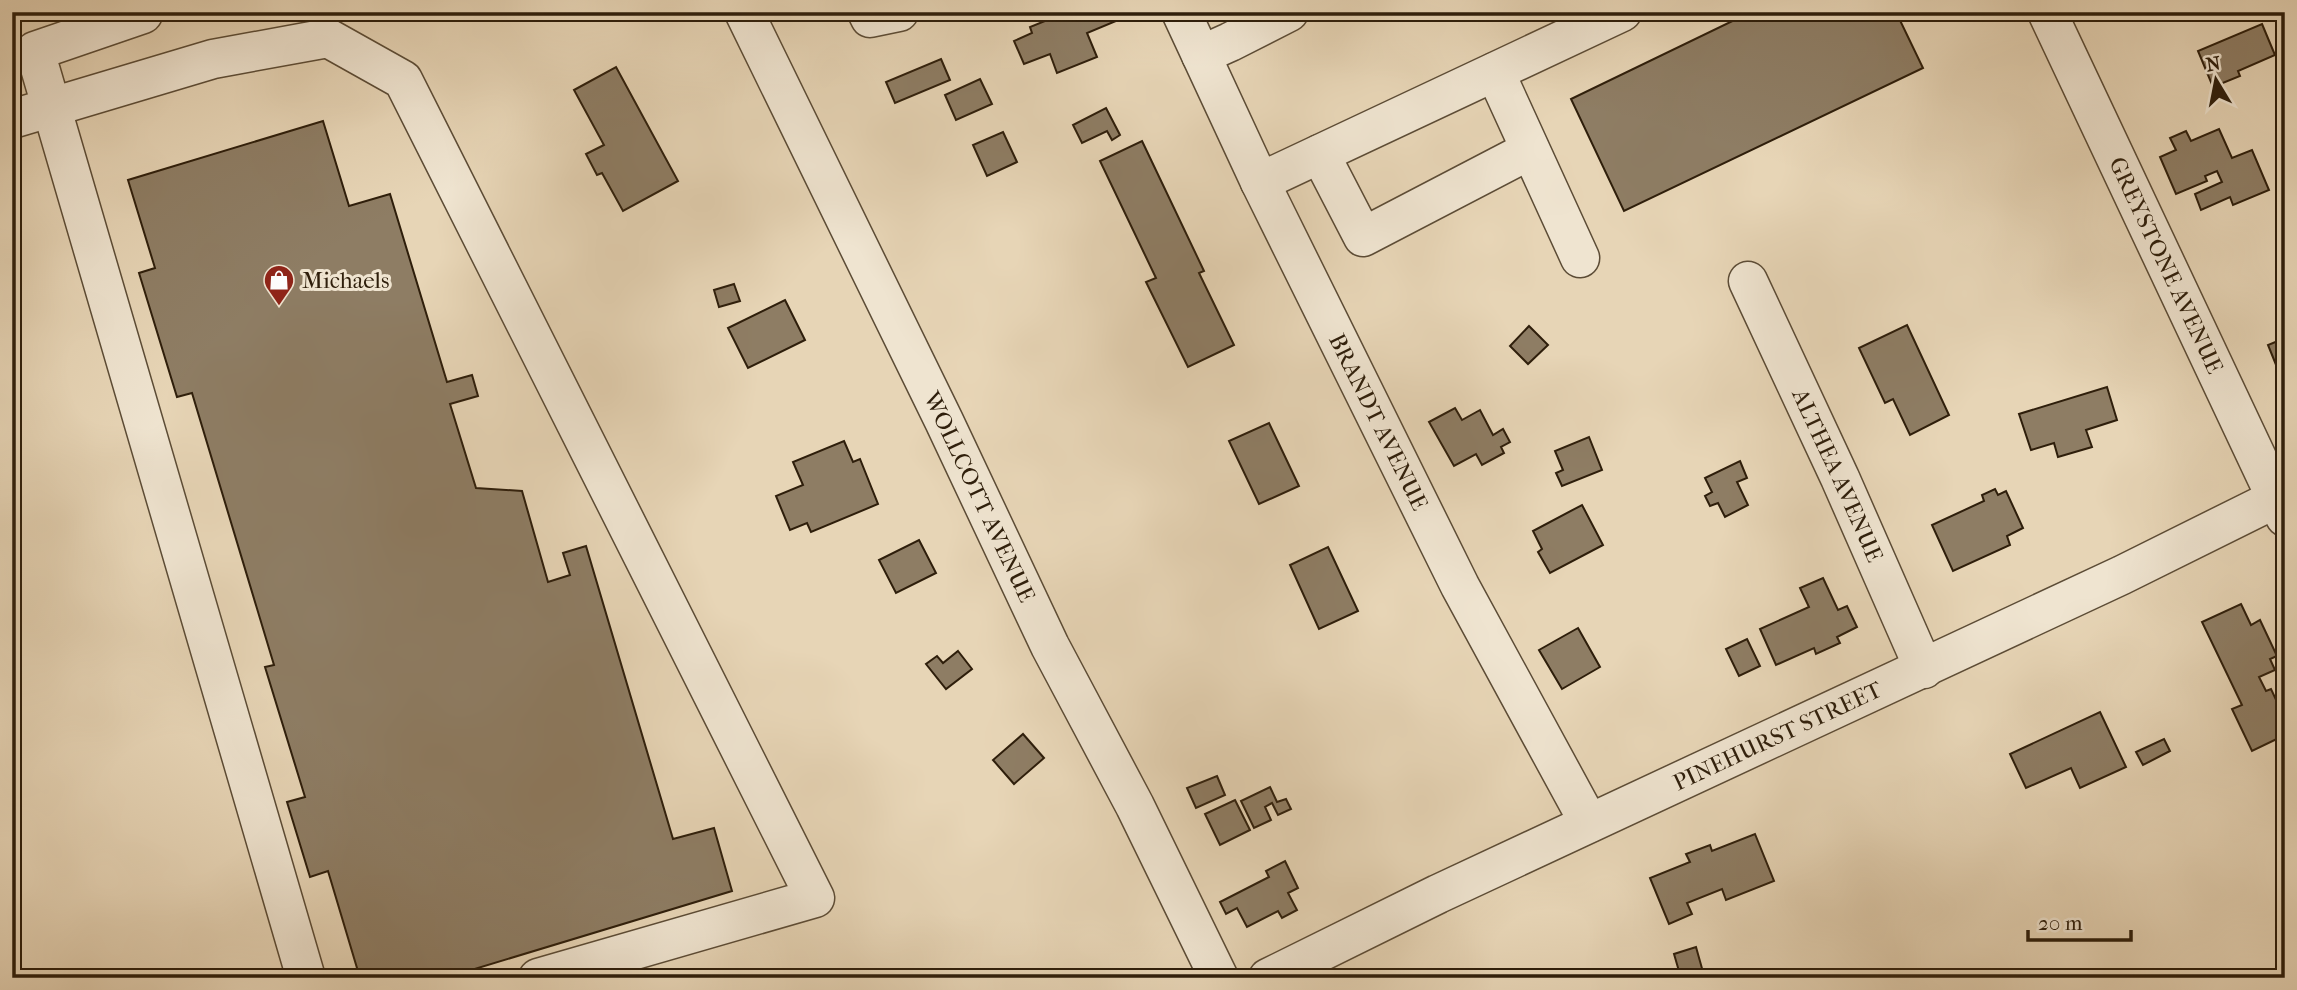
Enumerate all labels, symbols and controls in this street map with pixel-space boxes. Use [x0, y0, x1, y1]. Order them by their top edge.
north arrow [2182, 46, 2252, 116]
text: N [2204, 52, 2223, 76]
street label: GREYSTONE AVENUE [2104, 153, 2229, 378]
shop icon: Michaels [262, 263, 296, 307]
place label: Michaels [302, 267, 389, 294]
street label: BRANDT AVENUE [1324, 329, 1434, 515]
street label: ALTHEA AVENUE [1786, 383, 1889, 566]
street label: WOLLCOTT AVENUE [918, 386, 1041, 606]
street label: PINEHURST STREET [1669, 675, 1886, 796]
scale bar [2028, 899, 2131, 943]
text: 20 m [2038, 911, 2083, 935]

